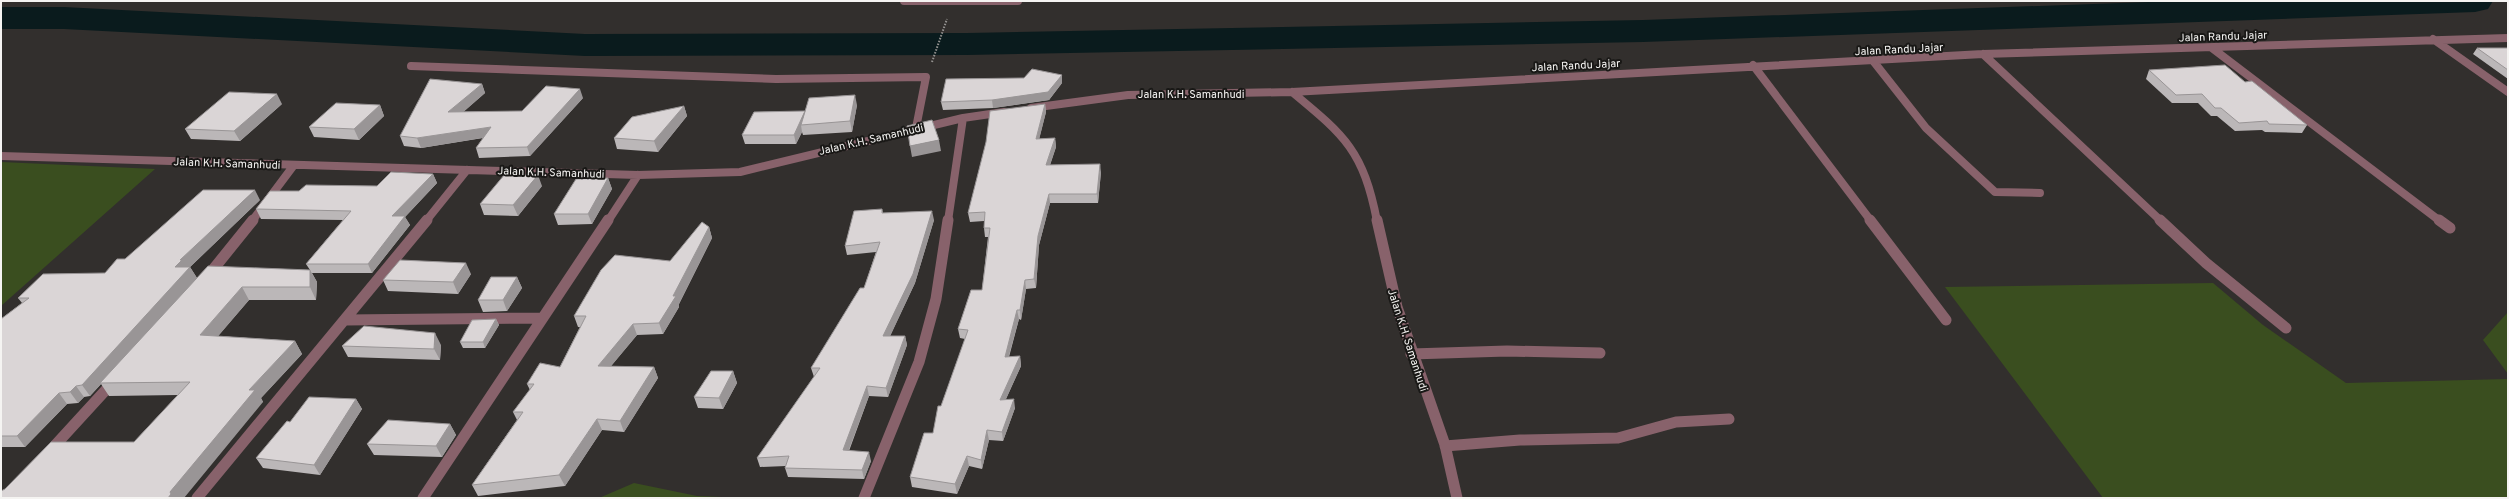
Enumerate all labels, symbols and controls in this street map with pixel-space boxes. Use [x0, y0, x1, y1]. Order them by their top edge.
street label: Jalan Randu Jajar [2178, 28, 2268, 46]
street label: Jalan Randu Jajar [1854, 41, 1945, 59]
street label: Jalan Randu Jajar [1531, 57, 1622, 75]
street label: Jalan K.H. Samanhudi [1137, 88, 1245, 102]
street label: Jalan K.H. Samanhudi [817, 121, 925, 159]
street label: Jalan K.H. Samanhudi [173, 155, 281, 173]
street label: Jalan K.H. Samanhudi [497, 164, 605, 182]
street label: Jalan K.H. Samanhudi [1384, 287, 1430, 393]

